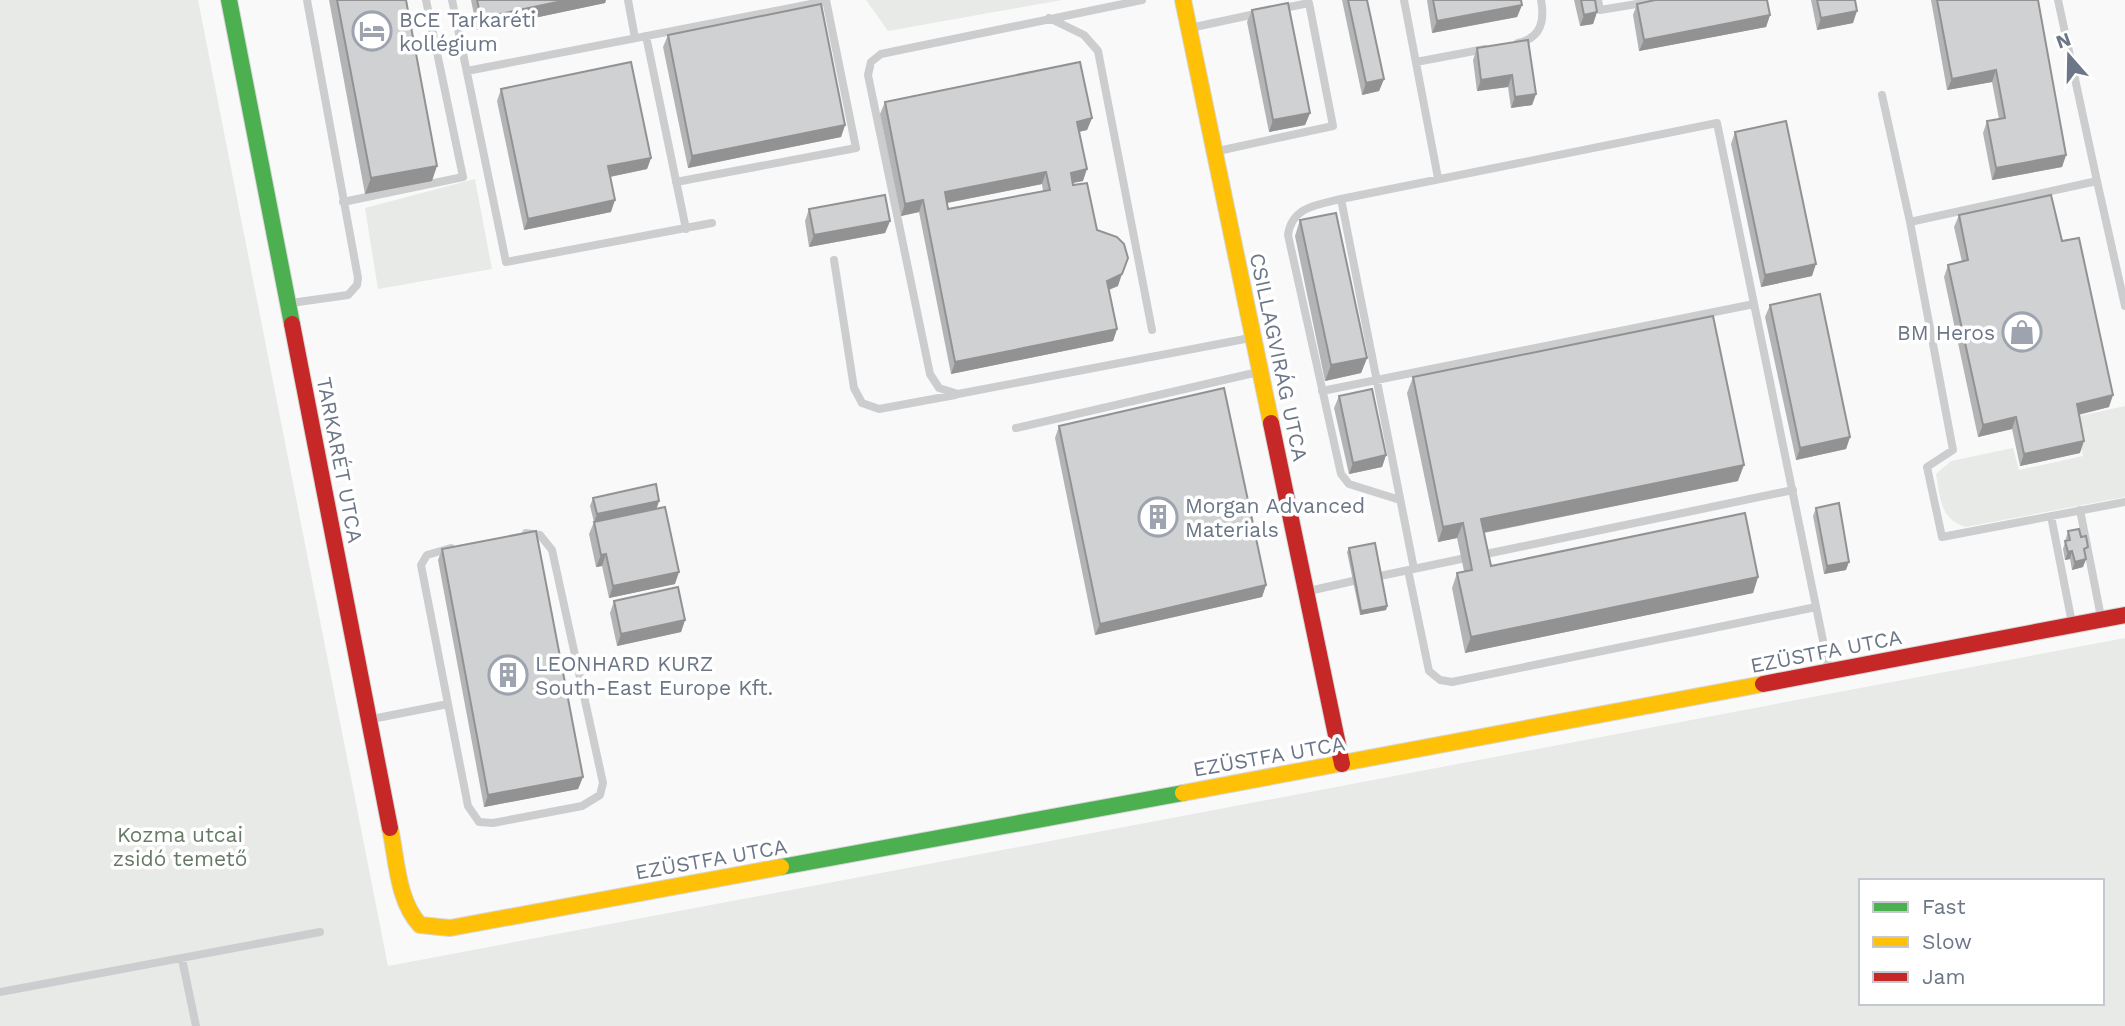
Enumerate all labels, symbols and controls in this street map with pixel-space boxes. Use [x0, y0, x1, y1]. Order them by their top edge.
place label: BCE Tarkaréti kollégium [399, 7, 536, 56]
hotel icon: BCE Tarkaréti kollégium [351, 10, 393, 52]
north arrow [2034, 21, 2104, 91]
text: N [2053, 27, 2074, 54]
street label: CSILLAGVIRÁG UTCA [1245, 251, 1313, 464]
shop icon: BM Heros [2001, 311, 2043, 353]
place label: BM Heros [1897, 320, 1995, 345]
street label: TARKARÉT UTCA [312, 375, 368, 545]
place label: Morgan Advanced Materials [1185, 493, 1365, 542]
building icon: Morgan Advanced Materials [1137, 496, 1179, 538]
street label: EZÜSTFA UTCA [1748, 624, 1904, 678]
place label: LEONHARD KURZ South-East Europe Kft. [535, 651, 773, 700]
building icon: LEONHARD KURZ South-East Europe Kft. [487, 654, 529, 696]
street label: EZÜSTFA UTCA [1191, 730, 1347, 782]
park label: Kozma utcai zsidó temető [113, 822, 247, 871]
street label: EZÜSTFA UTCA [633, 833, 789, 885]
legend [1859, 879, 2104, 1005]
text: Fast [1922, 894, 1966, 919]
text: Slow [1922, 929, 1972, 954]
text: Jam [1922, 964, 1965, 989]

